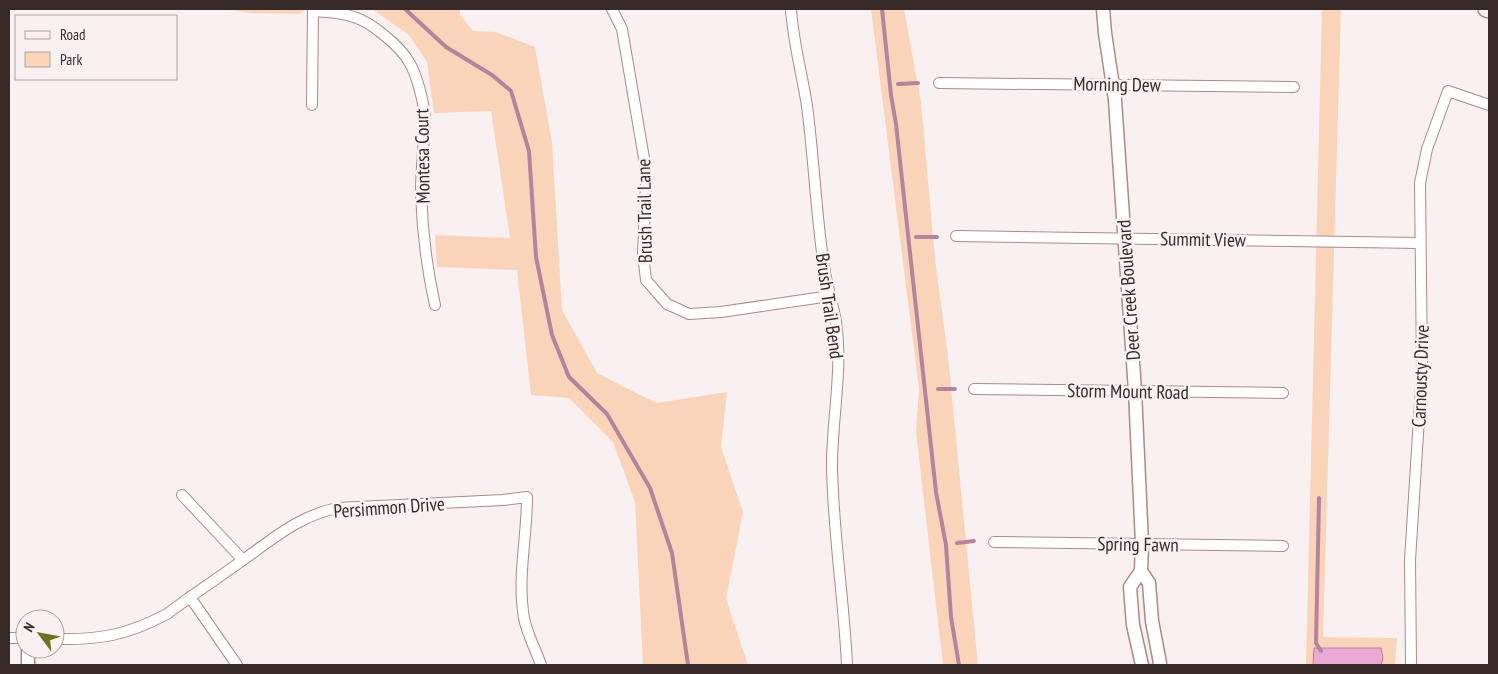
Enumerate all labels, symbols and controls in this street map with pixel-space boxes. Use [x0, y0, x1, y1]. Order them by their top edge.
legend [15, 15, 178, 80]
text: Road [60, 25, 86, 44]
text: Park [60, 50, 82, 69]
street label: Morning Dew [1073, 71, 1162, 97]
street label: Montesa Court [409, 107, 435, 204]
street label: Brush Trail Lane [631, 158, 657, 263]
street label: Deer Creek Boulevard [1111, 219, 1145, 361]
street label: Summit View [1160, 226, 1247, 252]
street label: Brush Trail Bend [811, 252, 849, 360]
street label: Carnousty Drive [1406, 324, 1434, 428]
street label: Storm Mount Road [1067, 378, 1189, 404]
street label: Persimmon Drive [333, 491, 446, 523]
street label: Spring Fawn [1097, 531, 1179, 557]
north arrow [15, 609, 65, 659]
text: N [19, 619, 39, 635]

